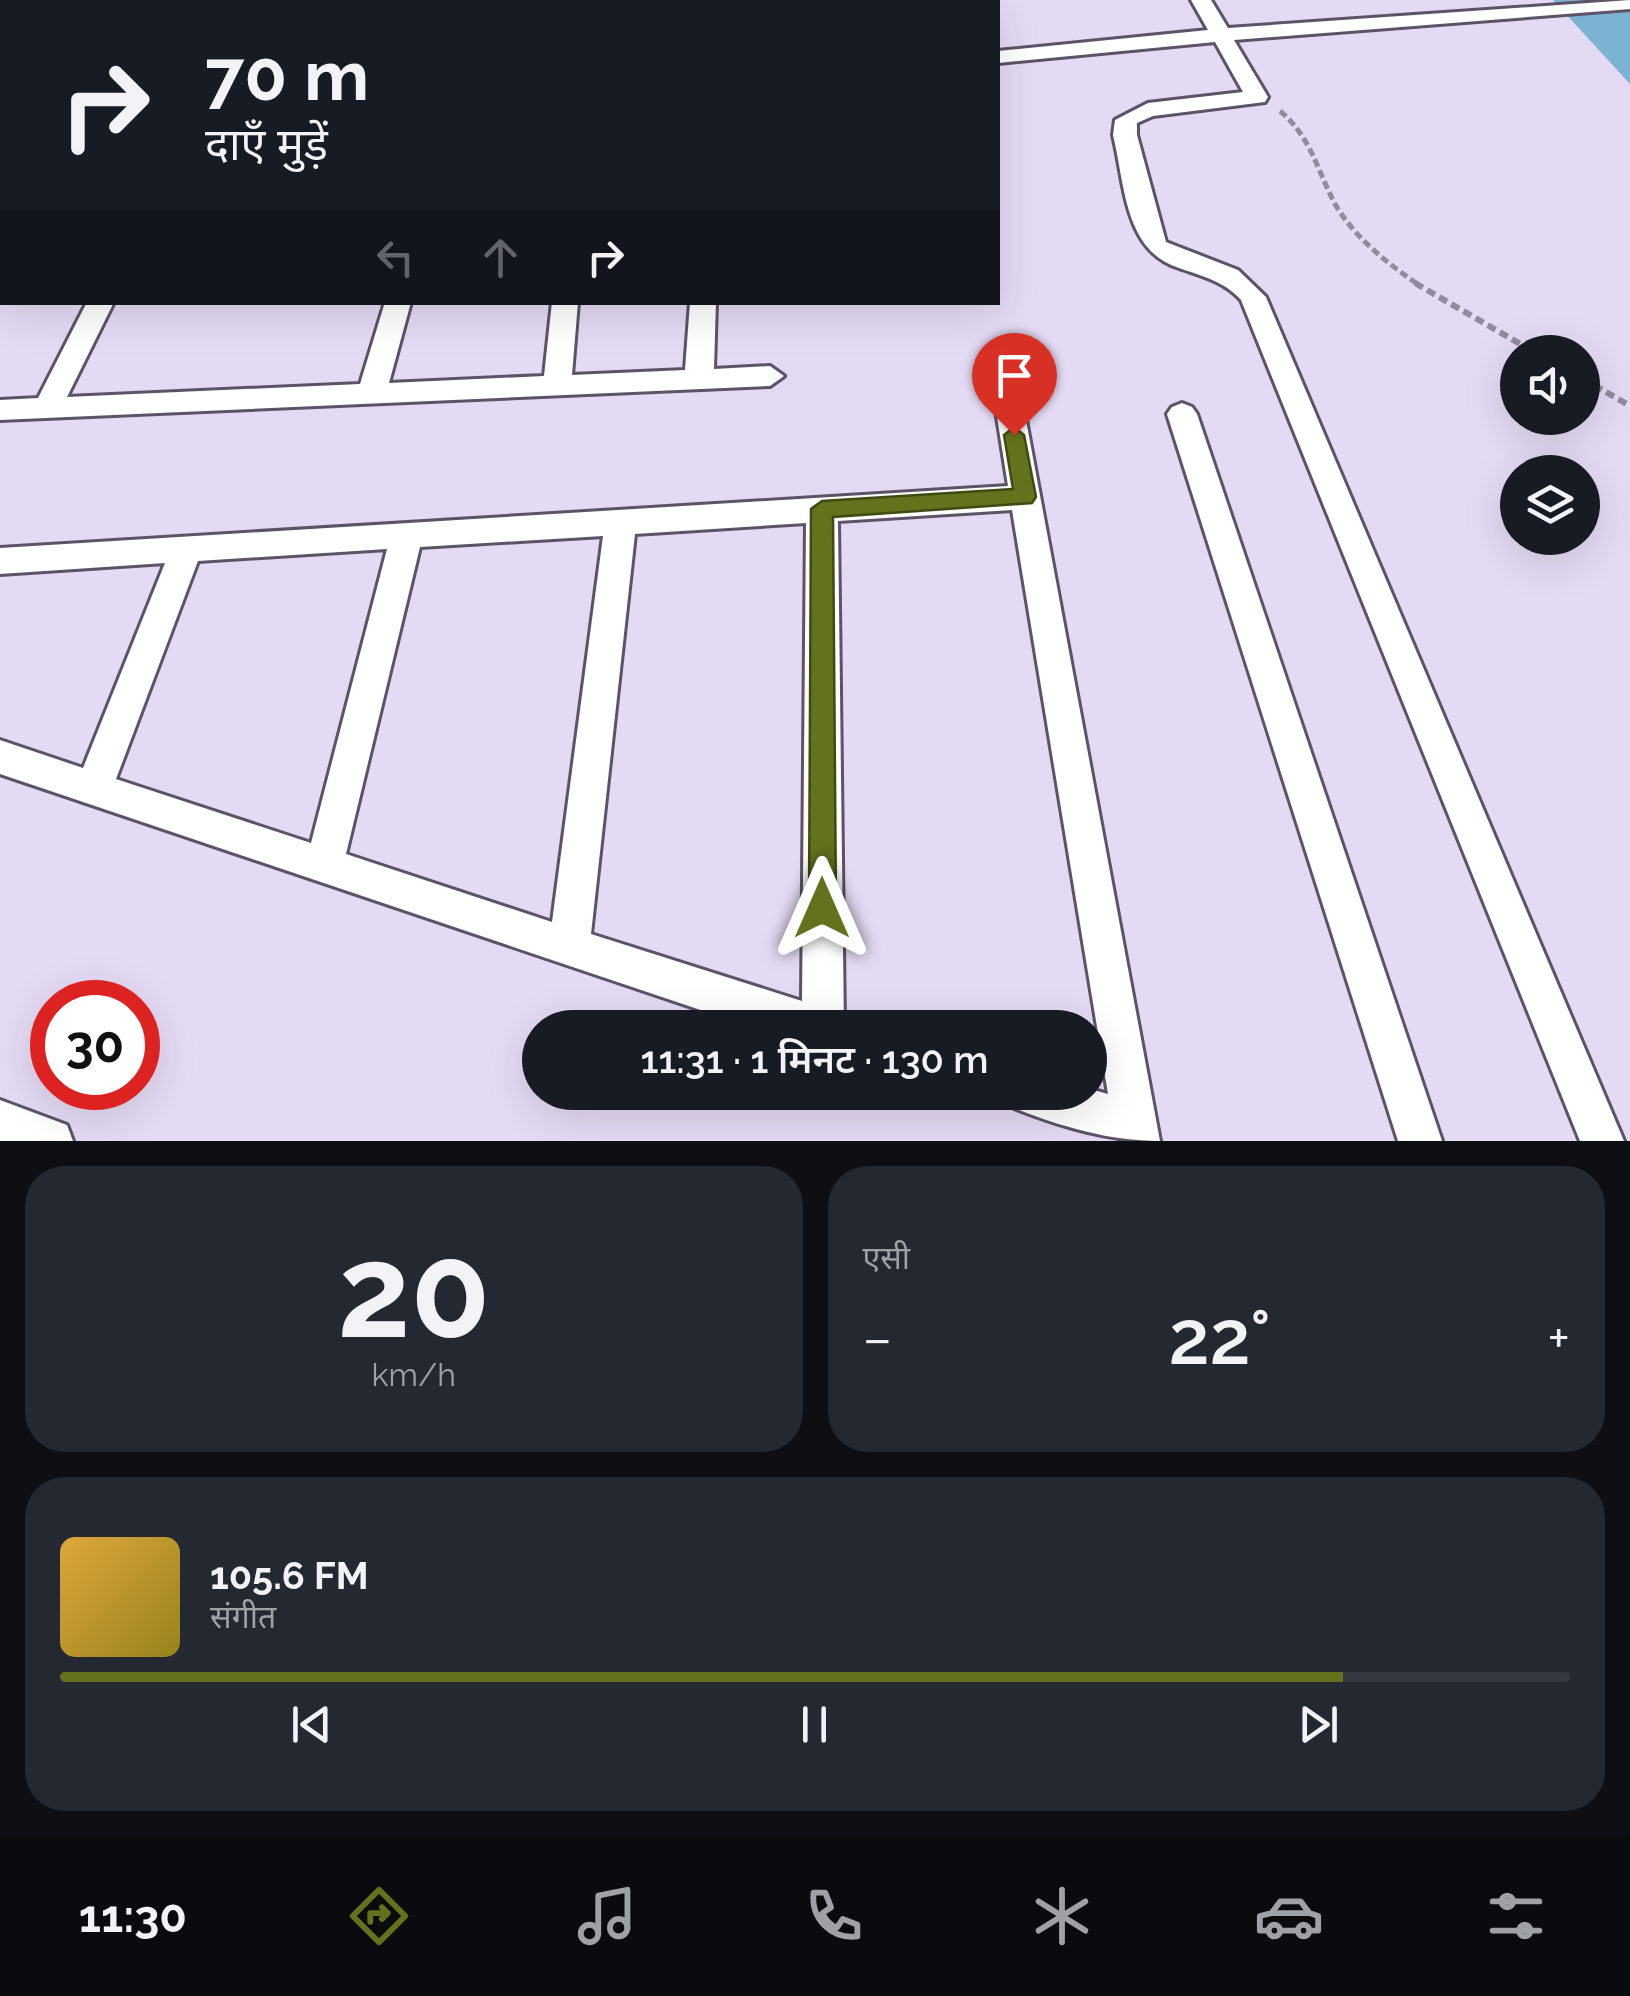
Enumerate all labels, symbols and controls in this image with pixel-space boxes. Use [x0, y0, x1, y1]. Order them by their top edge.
text: 70 m [205, 34, 369, 116]
icon: right [40, 40, 170, 170]
text: दाएँ मुड़ें [205, 118, 328, 171]
icon: left [368, 230, 423, 285]
icon: ahead [473, 230, 528, 285]
icon: right [578, 230, 633, 285]
pin [972, 333, 1057, 436]
map controls [1500, 335, 1600, 555]
button: sound [1500, 335, 1600, 435]
icon: arrive [987, 348, 1042, 403]
button: layers [1500, 455, 1600, 555]
position arrow [770, 856, 874, 960]
speed limit sign: 30 [30, 980, 160, 1110]
text: 11:31 · 1 मिनट · 130 m [641, 1037, 988, 1082]
text: 20 [337, 1215, 490, 1367]
text: एसी [863, 1239, 910, 1276]
text: 22° [1168, 1293, 1271, 1382]
text: − [863, 1306, 892, 1371]
text: + [1547, 1306, 1570, 1371]
text: km/h [372, 1356, 456, 1393]
text: 105.6 FM [210, 1553, 369, 1598]
text: संगीत [210, 1598, 276, 1635]
icon: previous [284, 1697, 339, 1752]
icon: pause [787, 1697, 842, 1752]
icon: next [1291, 1697, 1346, 1752]
icon: directions [344, 1881, 414, 1951]
icon: music [572, 1881, 642, 1951]
icon: phone [799, 1881, 869, 1951]
icon: climate [1027, 1881, 1097, 1951]
icon: car [1254, 1881, 1324, 1951]
icon: filters [1481, 1881, 1551, 1951]
text: 11:30 [79, 1890, 187, 1943]

